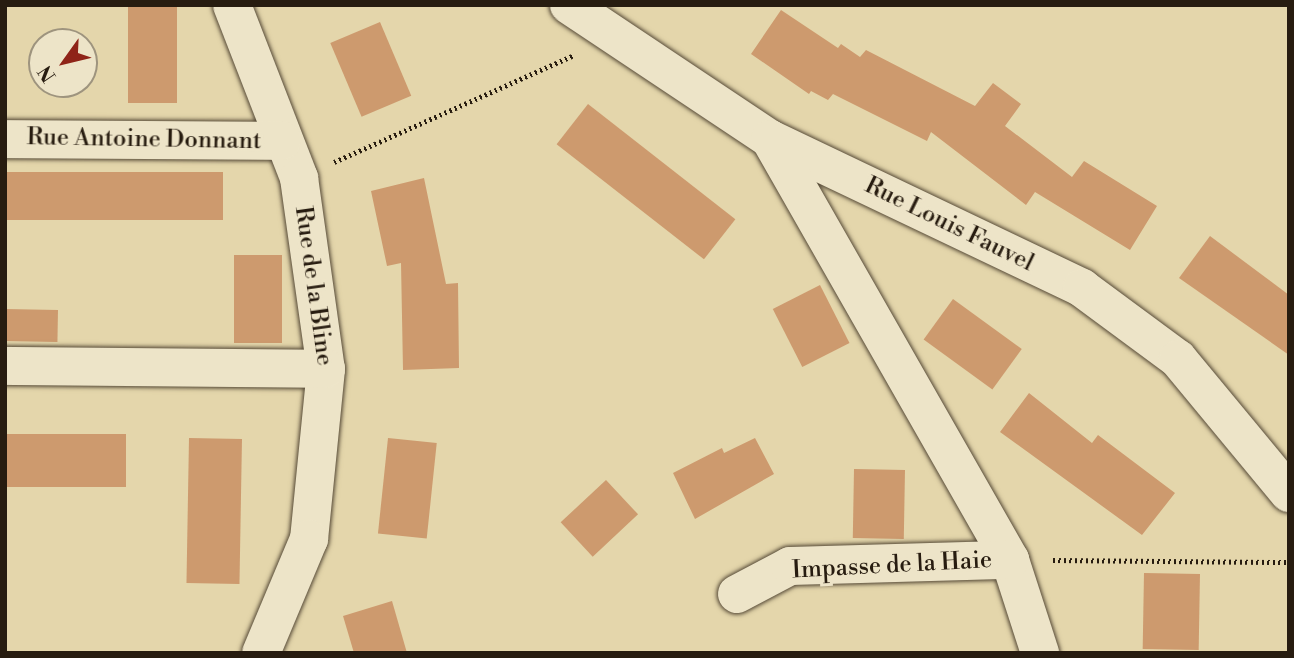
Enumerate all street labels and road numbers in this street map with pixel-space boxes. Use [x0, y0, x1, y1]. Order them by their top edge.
street label: Rue Antoine Donnant [26, 124, 262, 156]
street label: Rue Louis Fauvel [860, 172, 1038, 278]
street label: Rue de la Bline [288, 205, 338, 367]
street label: Impasse de la Haie [791, 546, 993, 586]

